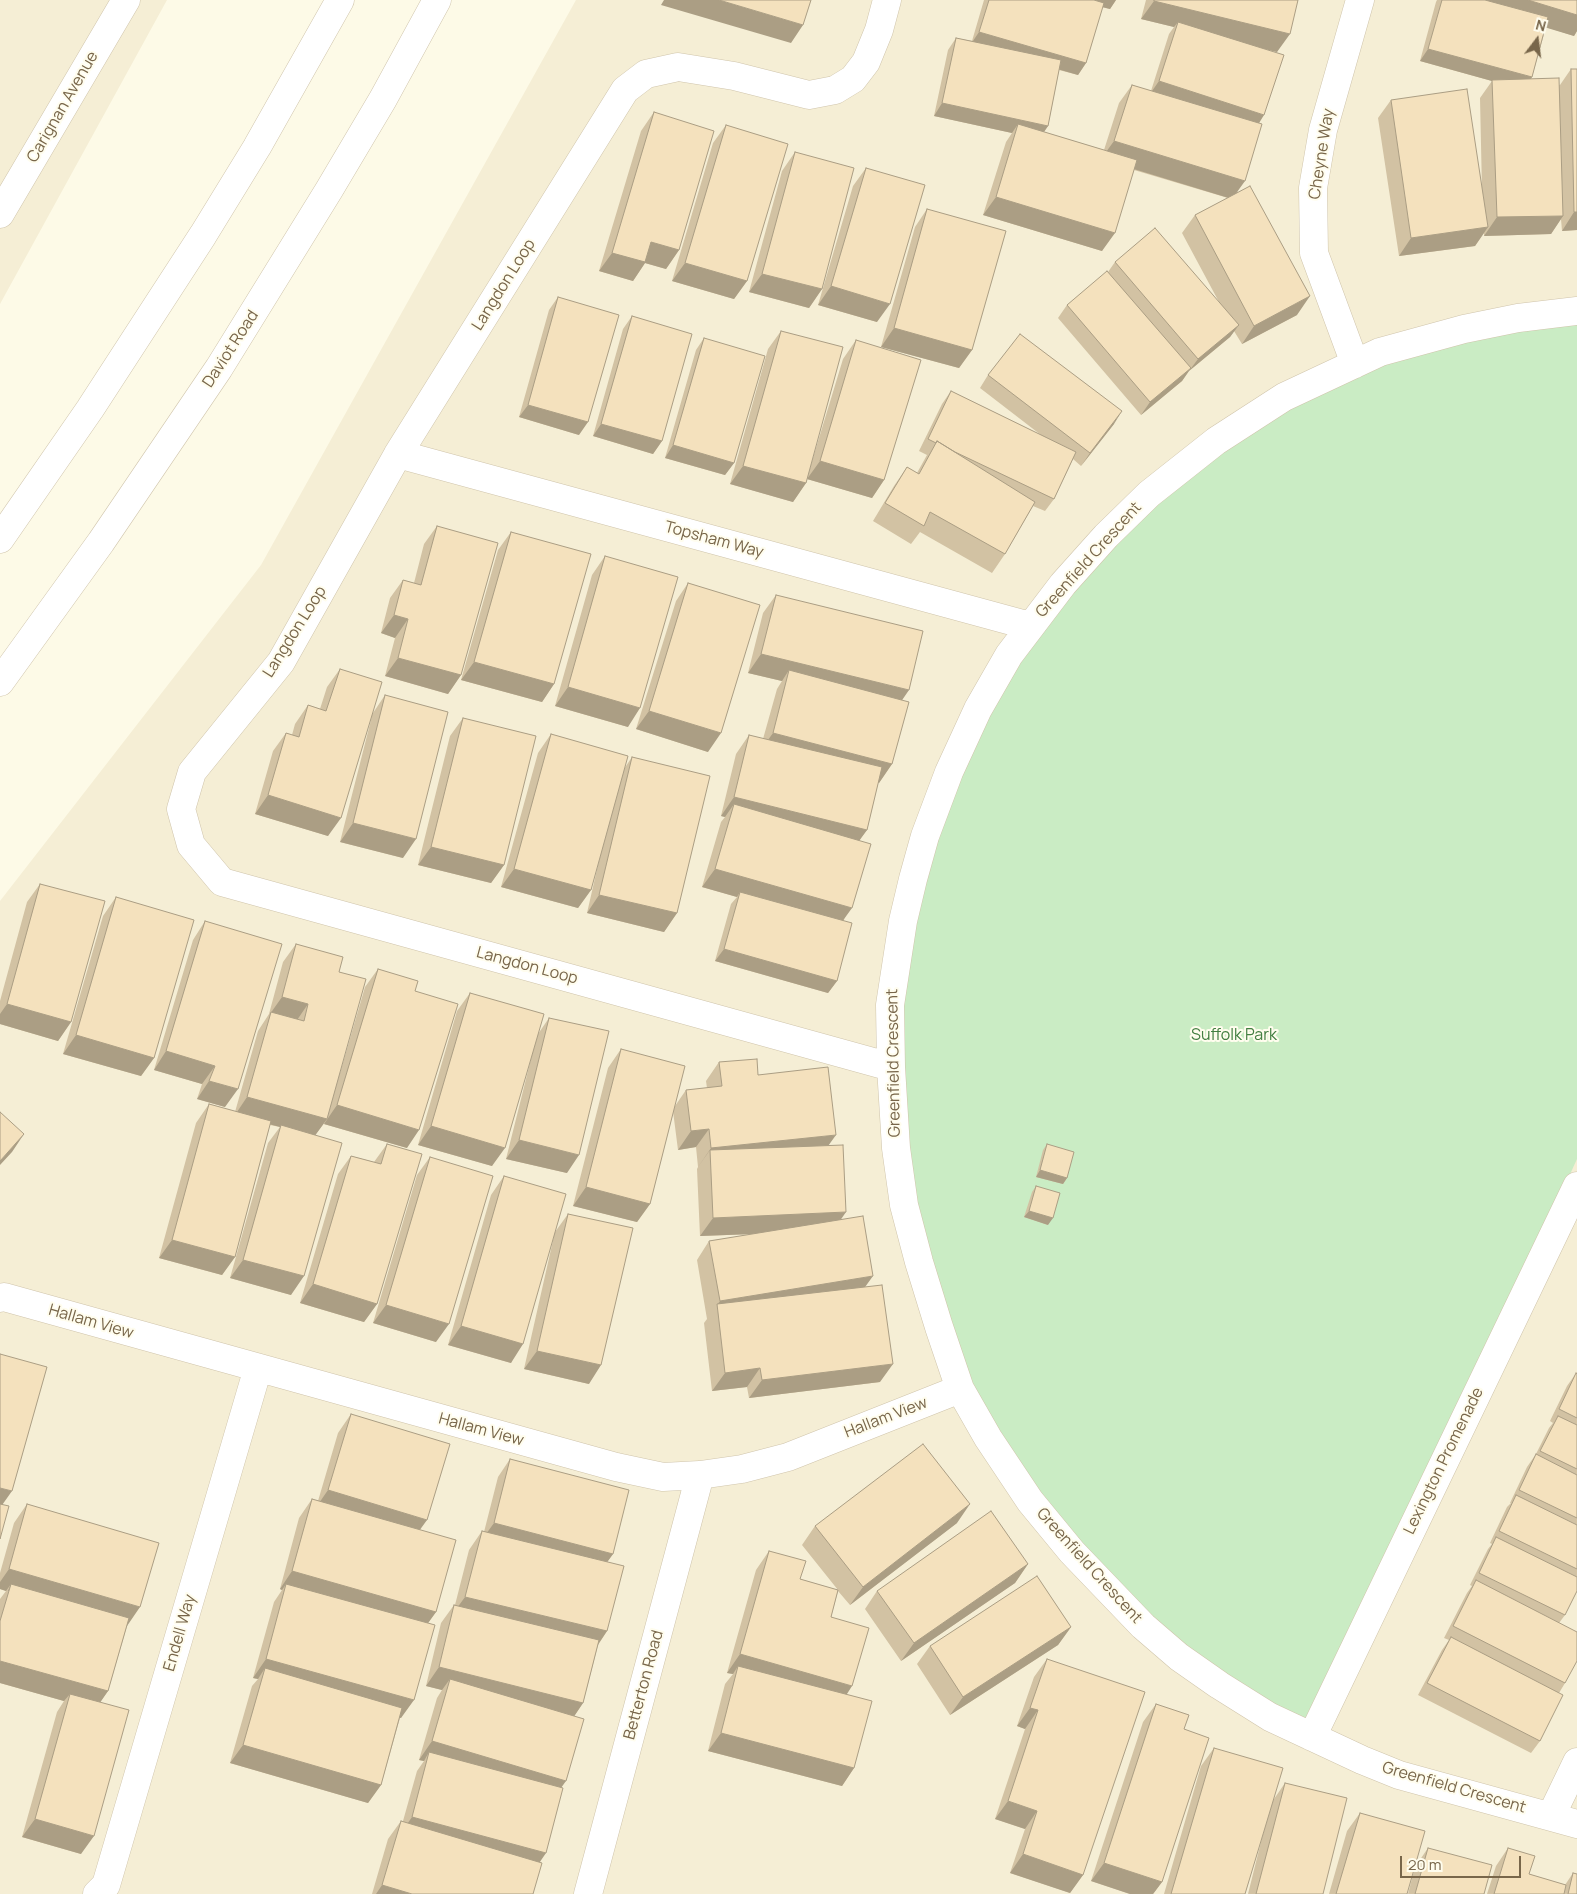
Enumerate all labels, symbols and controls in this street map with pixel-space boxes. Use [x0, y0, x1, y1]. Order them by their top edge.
north arrow [1512, 15, 1562, 65]
text: N [1534, 15, 1548, 36]
street label: Carignan Avenue [23, 48, 103, 166]
street label: Cheyne Way [1305, 107, 1339, 201]
street label: Langdon Loop [468, 236, 540, 334]
street label: Daviot Road [199, 307, 263, 391]
street label: Greenfield Crescent [1032, 498, 1146, 622]
street label: Topsham Way [662, 518, 766, 562]
street label: Langdon Loop [259, 583, 331, 681]
street label: Langdon Loop [474, 943, 580, 989]
street label: Greenfield Crescent [883, 988, 905, 1138]
park label: Suffolk Park [1191, 1026, 1277, 1046]
street label: Hallam View [46, 1301, 136, 1343]
street label: Lexington Promenade [1400, 1384, 1488, 1538]
street label: Hallam View [842, 1393, 930, 1443]
street label: Hallam View [436, 1409, 526, 1451]
street label: Greenfield Crescent [1032, 1504, 1146, 1628]
street label: Endell Way [160, 1592, 200, 1674]
street label: Betterton Road [620, 1628, 668, 1742]
street label: Greenfield Crescent [1380, 1758, 1528, 1818]
scale bar [1402, 1846, 1523, 1878]
text: 20 m [1408, 1854, 1441, 1875]

